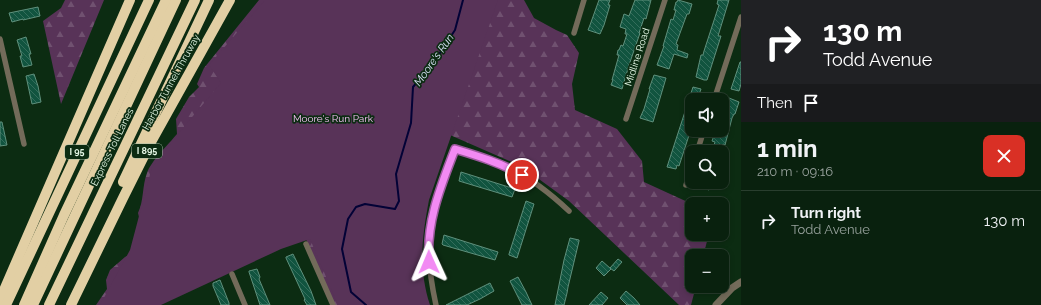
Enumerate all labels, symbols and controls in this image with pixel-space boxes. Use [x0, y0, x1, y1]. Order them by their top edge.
text: 130 m [823, 15, 902, 48]
icon: right [757, 16, 809, 68]
street label: Midline Road [622, 27, 652, 87]
street label: Harbor Tunnel Thruway [140, 32, 202, 132]
water label: Moore's Run [411, 32, 457, 88]
text: Todd Avenue [823, 49, 932, 70]
icon: arrive [800, 92, 822, 114]
map controls [685, 93, 729, 293]
button: sound [685, 93, 729, 137]
text: Then [757, 94, 792, 112]
street label: Express Toll Lanes [88, 106, 136, 188]
park label: Moore's Run Park [293, 113, 374, 124]
text: 1 min [757, 134, 818, 163]
button: close [983, 135, 1025, 177]
road number: I 895 [132, 144, 162, 158]
road number: I 95 [65, 145, 89, 159]
button: search [685, 145, 729, 189]
pin [505, 158, 539, 192]
icon: arrive [511, 164, 533, 186]
text: 210 m · 09:16 [757, 164, 833, 179]
button: + [685, 197, 729, 241]
text: Turn right [791, 204, 861, 222]
icon: right [757, 210, 779, 232]
text: 130 m [984, 212, 1025, 230]
text: Todd Avenue [791, 222, 870, 237]
position arrow [408, 241, 450, 283]
button: − [685, 249, 729, 293]

